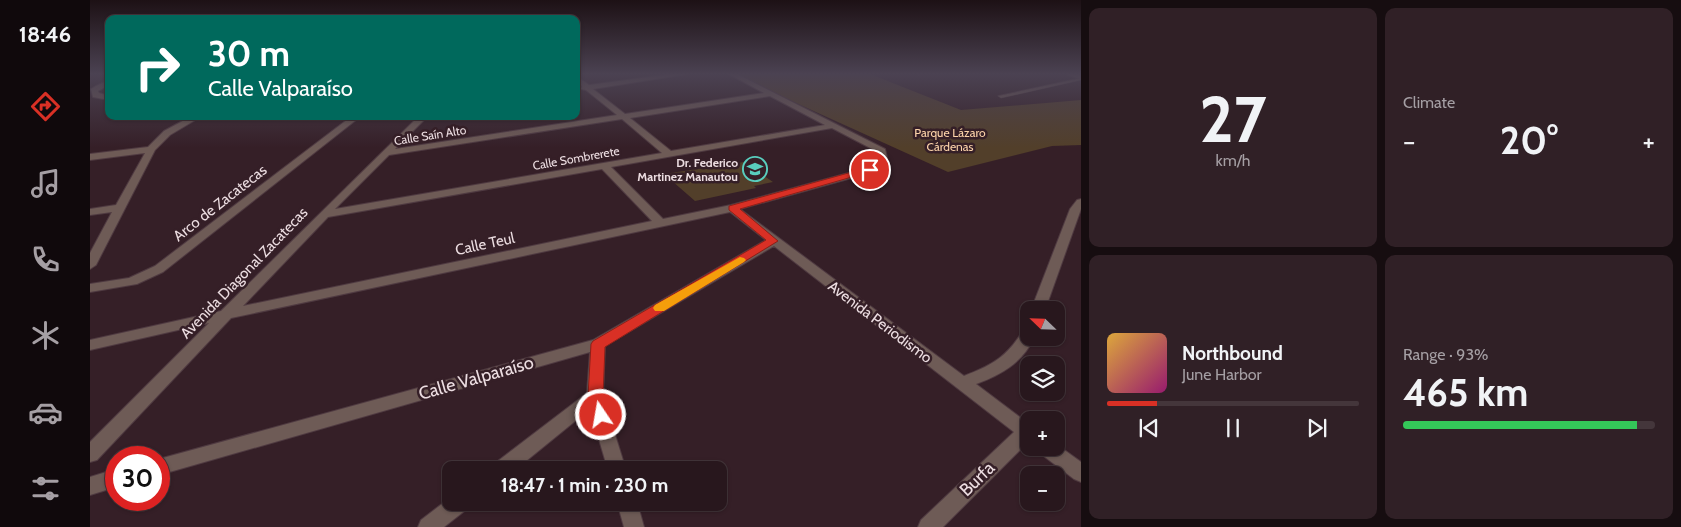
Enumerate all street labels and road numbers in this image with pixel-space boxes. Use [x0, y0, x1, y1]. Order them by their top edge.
street label: Calle Saín Alto [393, 122, 468, 148]
street label: Calle Sombrerete [531, 143, 621, 173]
street label: Arco de Zacatecas [170, 161, 270, 245]
street label: Avenida Diagonal Zacatecas [177, 204, 311, 342]
street label: Calle Teul [454, 229, 517, 259]
street label: Avenida Periodismo [824, 277, 936, 367]
street label: Calle Valparaíso [416, 351, 536, 405]
street label: Burfa [955, 457, 999, 501]

